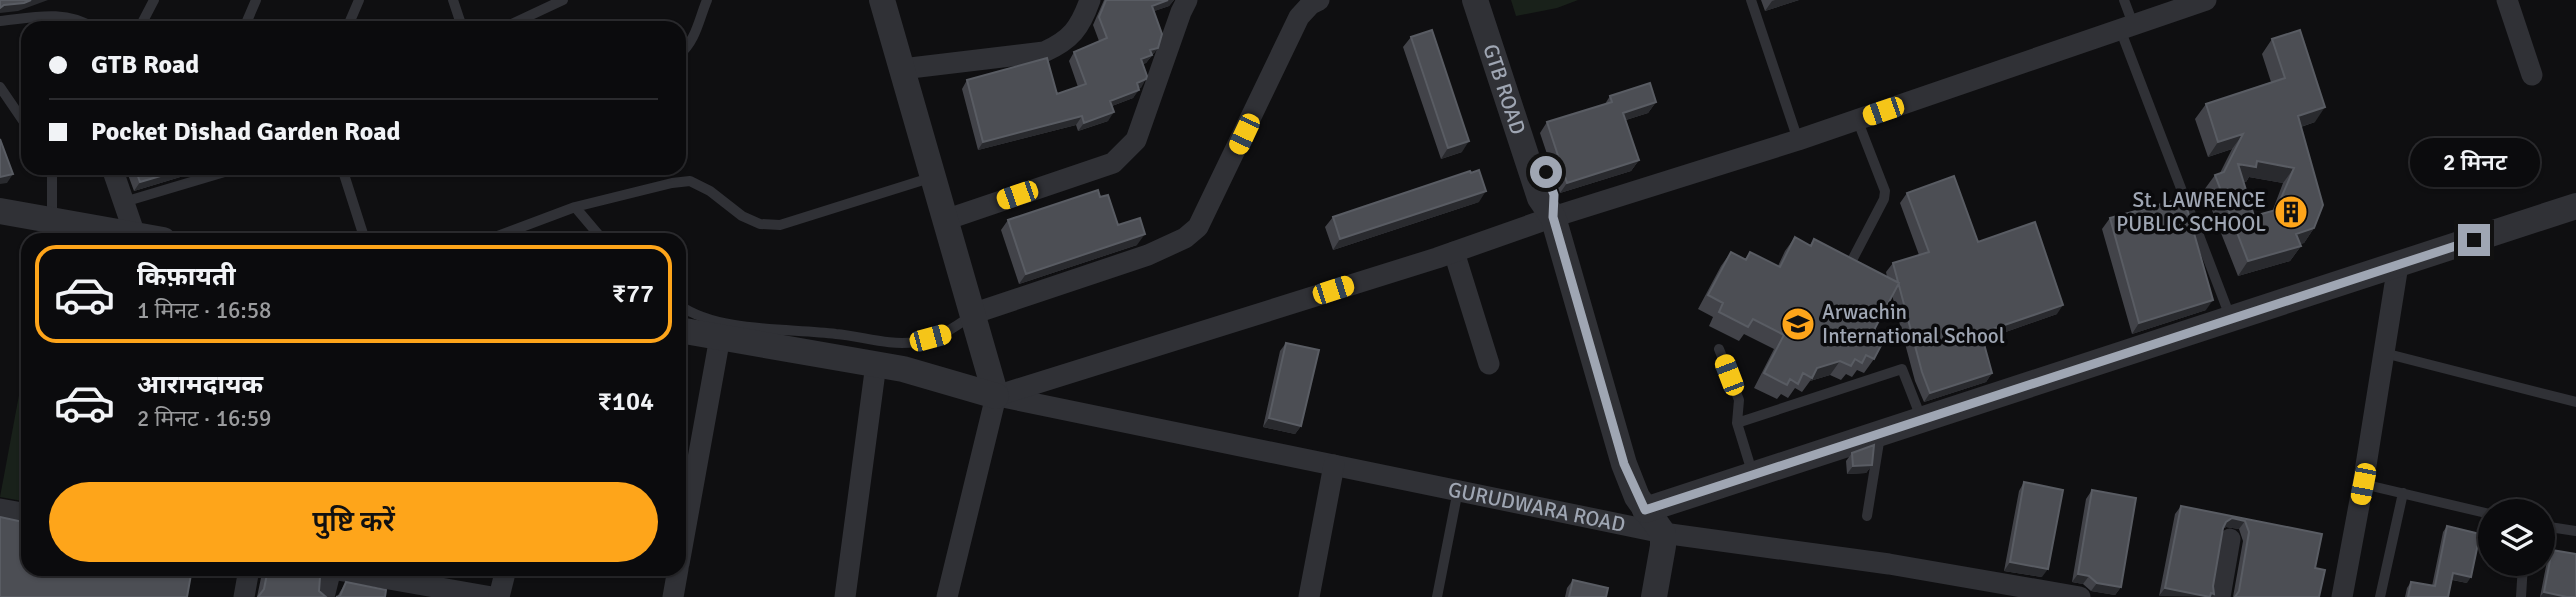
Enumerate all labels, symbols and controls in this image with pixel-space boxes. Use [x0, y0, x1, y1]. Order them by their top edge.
street label: GTB ROAD [1477, 41, 1531, 138]
text: GTB Road [91, 49, 199, 81]
car [1860, 94, 1907, 128]
car [1226, 111, 1263, 157]
text: Pocket Dishad Garden Road [91, 116, 401, 148]
callout: 2 मिनट [2409, 138, 2539, 188]
text: 2 मिनट [2443, 148, 2507, 177]
route start [1530, 156, 1562, 188]
car [994, 178, 1041, 212]
place label: St. LAWRENCE PUBLIC SCHOOL [2116, 187, 2266, 237]
building icon: St. LAWRENCE PUBLIC SCHOOL [2272, 193, 2310, 231]
route end [2458, 224, 2490, 256]
text: किफ़ायती [137, 261, 236, 293]
icon: car [53, 263, 116, 326]
car [1310, 274, 1357, 306]
text: ₹77 [612, 278, 654, 310]
text: 1 मिनट · 16:58 [137, 296, 272, 325]
place label: Arwachin International School [1822, 299, 2005, 349]
school or university icon: Arwachin International School [1779, 305, 1817, 343]
car [907, 322, 954, 354]
car [1712, 352, 1747, 398]
text: आरामदायक [137, 369, 263, 401]
icon: car [53, 371, 116, 434]
text: ₹104 [598, 386, 654, 418]
text: 2 मिनट · 16:59 [137, 404, 272, 433]
car [2349, 461, 2378, 507]
street label: GURUDWARA ROAD [1446, 476, 1628, 538]
button: पुष्टि करें [49, 482, 658, 562]
map controls [2478, 499, 2555, 576]
button: layers [2478, 499, 2555, 576]

